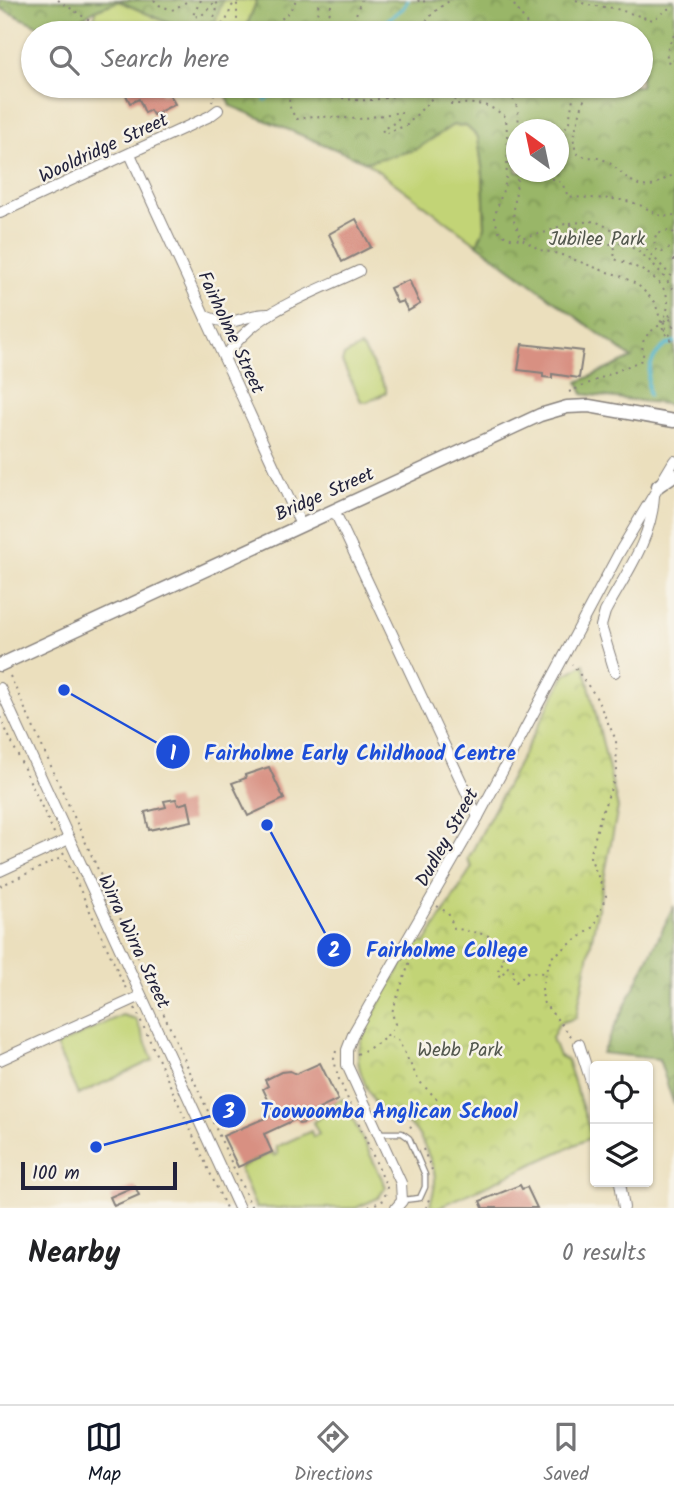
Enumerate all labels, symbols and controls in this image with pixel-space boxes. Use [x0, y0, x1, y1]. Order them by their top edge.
search box [21, 21, 653, 98]
text: Search here [101, 39, 229, 81]
icon: search [45, 41, 83, 79]
street label: Wooldridge Street [34, 105, 174, 192]
north arrow [506, 119, 569, 182]
park label: Jubilee Park [549, 225, 645, 255]
street label: Fairholme Street [189, 266, 272, 400]
street label: Bridge Street [270, 459, 380, 530]
callout: Fairholme Early Childhood Centre [155, 731, 530, 773]
text: 1 [170, 738, 177, 771]
text: Fairholme Early Childhood Centre [204, 738, 516, 771]
street label: Dudley Street [408, 783, 488, 893]
street label: Wirra Wirra Street [89, 870, 178, 1015]
callout: Fairholme College [317, 929, 542, 971]
text: 2 [328, 935, 340, 968]
text: Fairholme College [366, 935, 528, 968]
park label: Webb Park [417, 1036, 503, 1066]
map controls [590, 1061, 653, 1187]
button: locate [590, 1061, 653, 1124]
callout: Toowoomba Anglican School [211, 1090, 532, 1132]
text: 3 [222, 1096, 235, 1129]
text: Toowoomba Anglican School [260, 1096, 518, 1129]
button: layers [590, 1124, 653, 1187]
scale bar [21, 1159, 177, 1191]
text: 100 m [32, 1159, 80, 1189]
text: Nearby [28, 1230, 120, 1278]
text: 0 results [562, 1236, 646, 1272]
tab: Map [85, 1418, 123, 1490]
tab: Directions [294, 1418, 373, 1490]
tab: Saved [544, 1418, 589, 1490]

